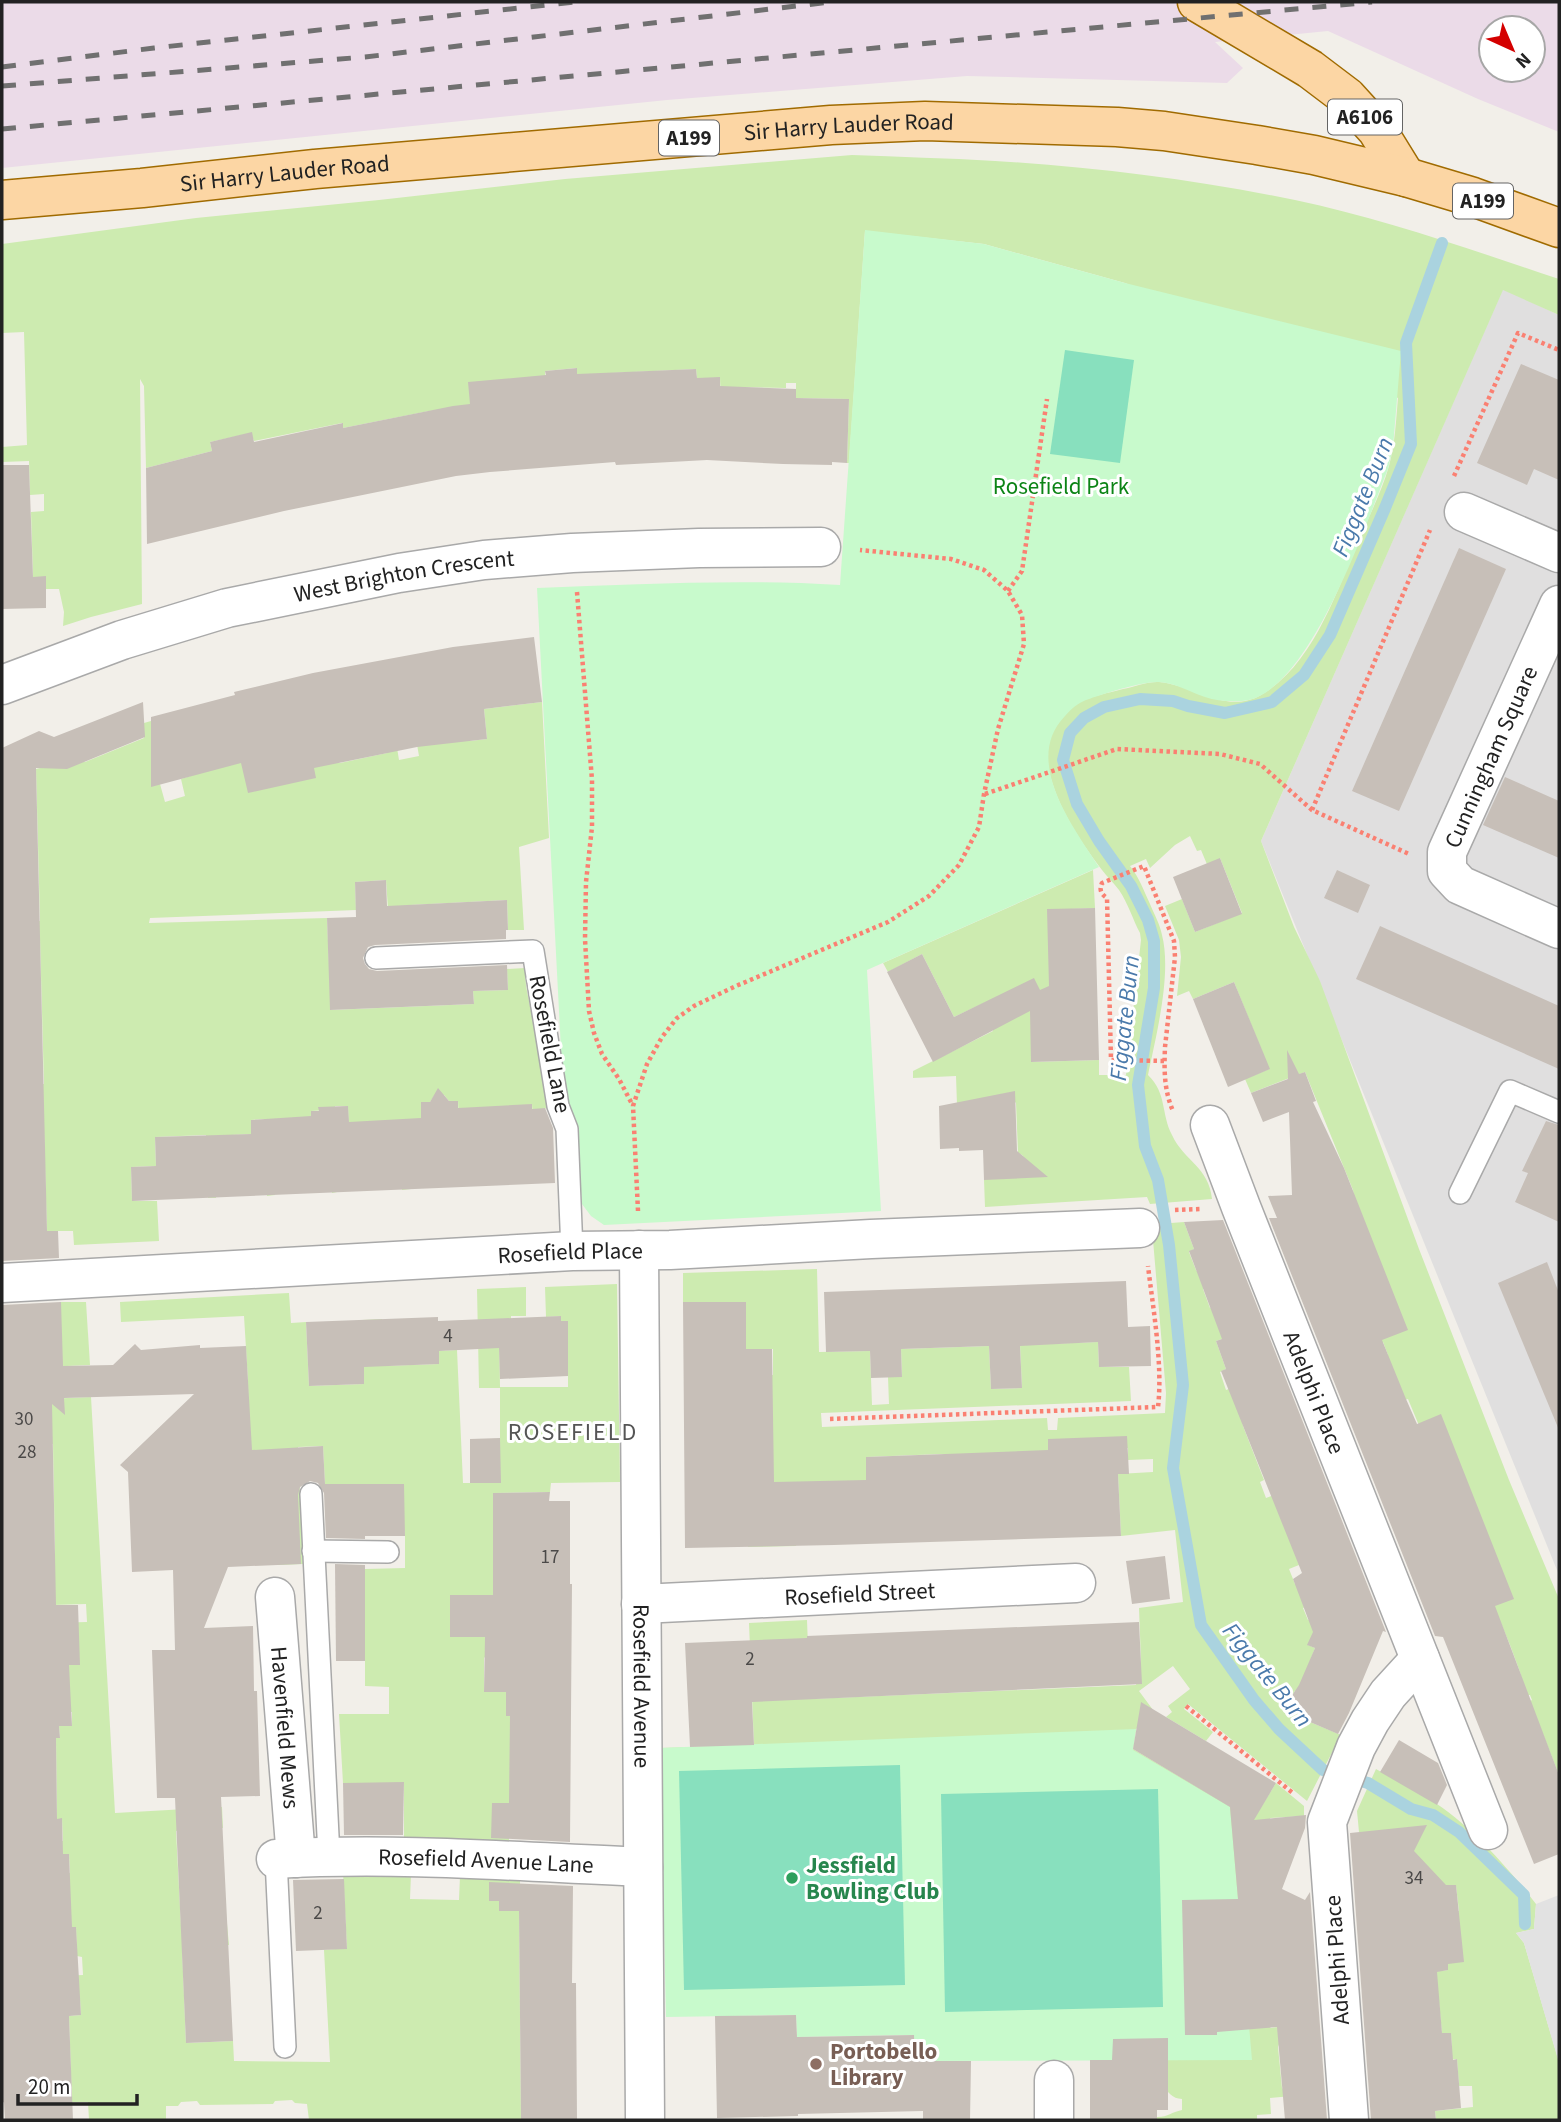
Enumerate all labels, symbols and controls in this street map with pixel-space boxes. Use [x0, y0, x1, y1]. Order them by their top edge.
north arrow [1477, 14, 1547, 84]
text: N [1509, 46, 1537, 74]
road number: A6106 [1328, 100, 1402, 134]
street label: Sir Harry Lauder Road [742, 104, 954, 149]
road number: A199 [659, 120, 719, 156]
street label: Sir Harry Lauder Road [178, 146, 391, 200]
road number: A199 [1453, 184, 1513, 218]
water label: Figgate Burn [1323, 432, 1403, 562]
park label: Rosefield Park [993, 470, 1130, 503]
street label: West Brighton Crescent [291, 541, 516, 611]
street label: Cunningham Square [1436, 661, 1546, 853]
water label: Figgate Burn [1101, 953, 1149, 1083]
street label: Rosefield Lane [520, 972, 580, 1116]
street label: Rosefield Place [497, 1234, 643, 1272]
house number: 4 [443, 1323, 453, 1350]
street label: Adelphi Place [1275, 1326, 1354, 1459]
house number: 30 [15, 1406, 33, 1433]
district label: ROSEFIELD [508, 1415, 638, 1450]
house number: 28 [18, 1439, 36, 1466]
house number: 17 [541, 1544, 559, 1571]
street label: Rosefield Street [784, 1573, 936, 1614]
street label: Rosefield Avenue [625, 1604, 659, 1768]
water label: Figgate Burn [1214, 1615, 1320, 1735]
street label: Havenfield Mews [263, 1645, 308, 1810]
house number: 2 [745, 1646, 755, 1673]
street label: Rosefield Avenue Lane [378, 1840, 594, 1881]
place label: Jessfield Bowling Club [806, 1849, 940, 1908]
house number: 34 [1405, 1865, 1423, 1892]
marker: Jessfield Bowling Club [784, 1870, 800, 1886]
street label: Adelphi Place [1316, 1894, 1358, 2026]
house number: 2 [313, 1900, 323, 1927]
place label: Portobello Library [830, 2035, 937, 2094]
marker: Portobello Library [808, 2056, 824, 2072]
scale bar [18, 2062, 136, 2106]
text: 20 m [28, 2072, 70, 2102]

